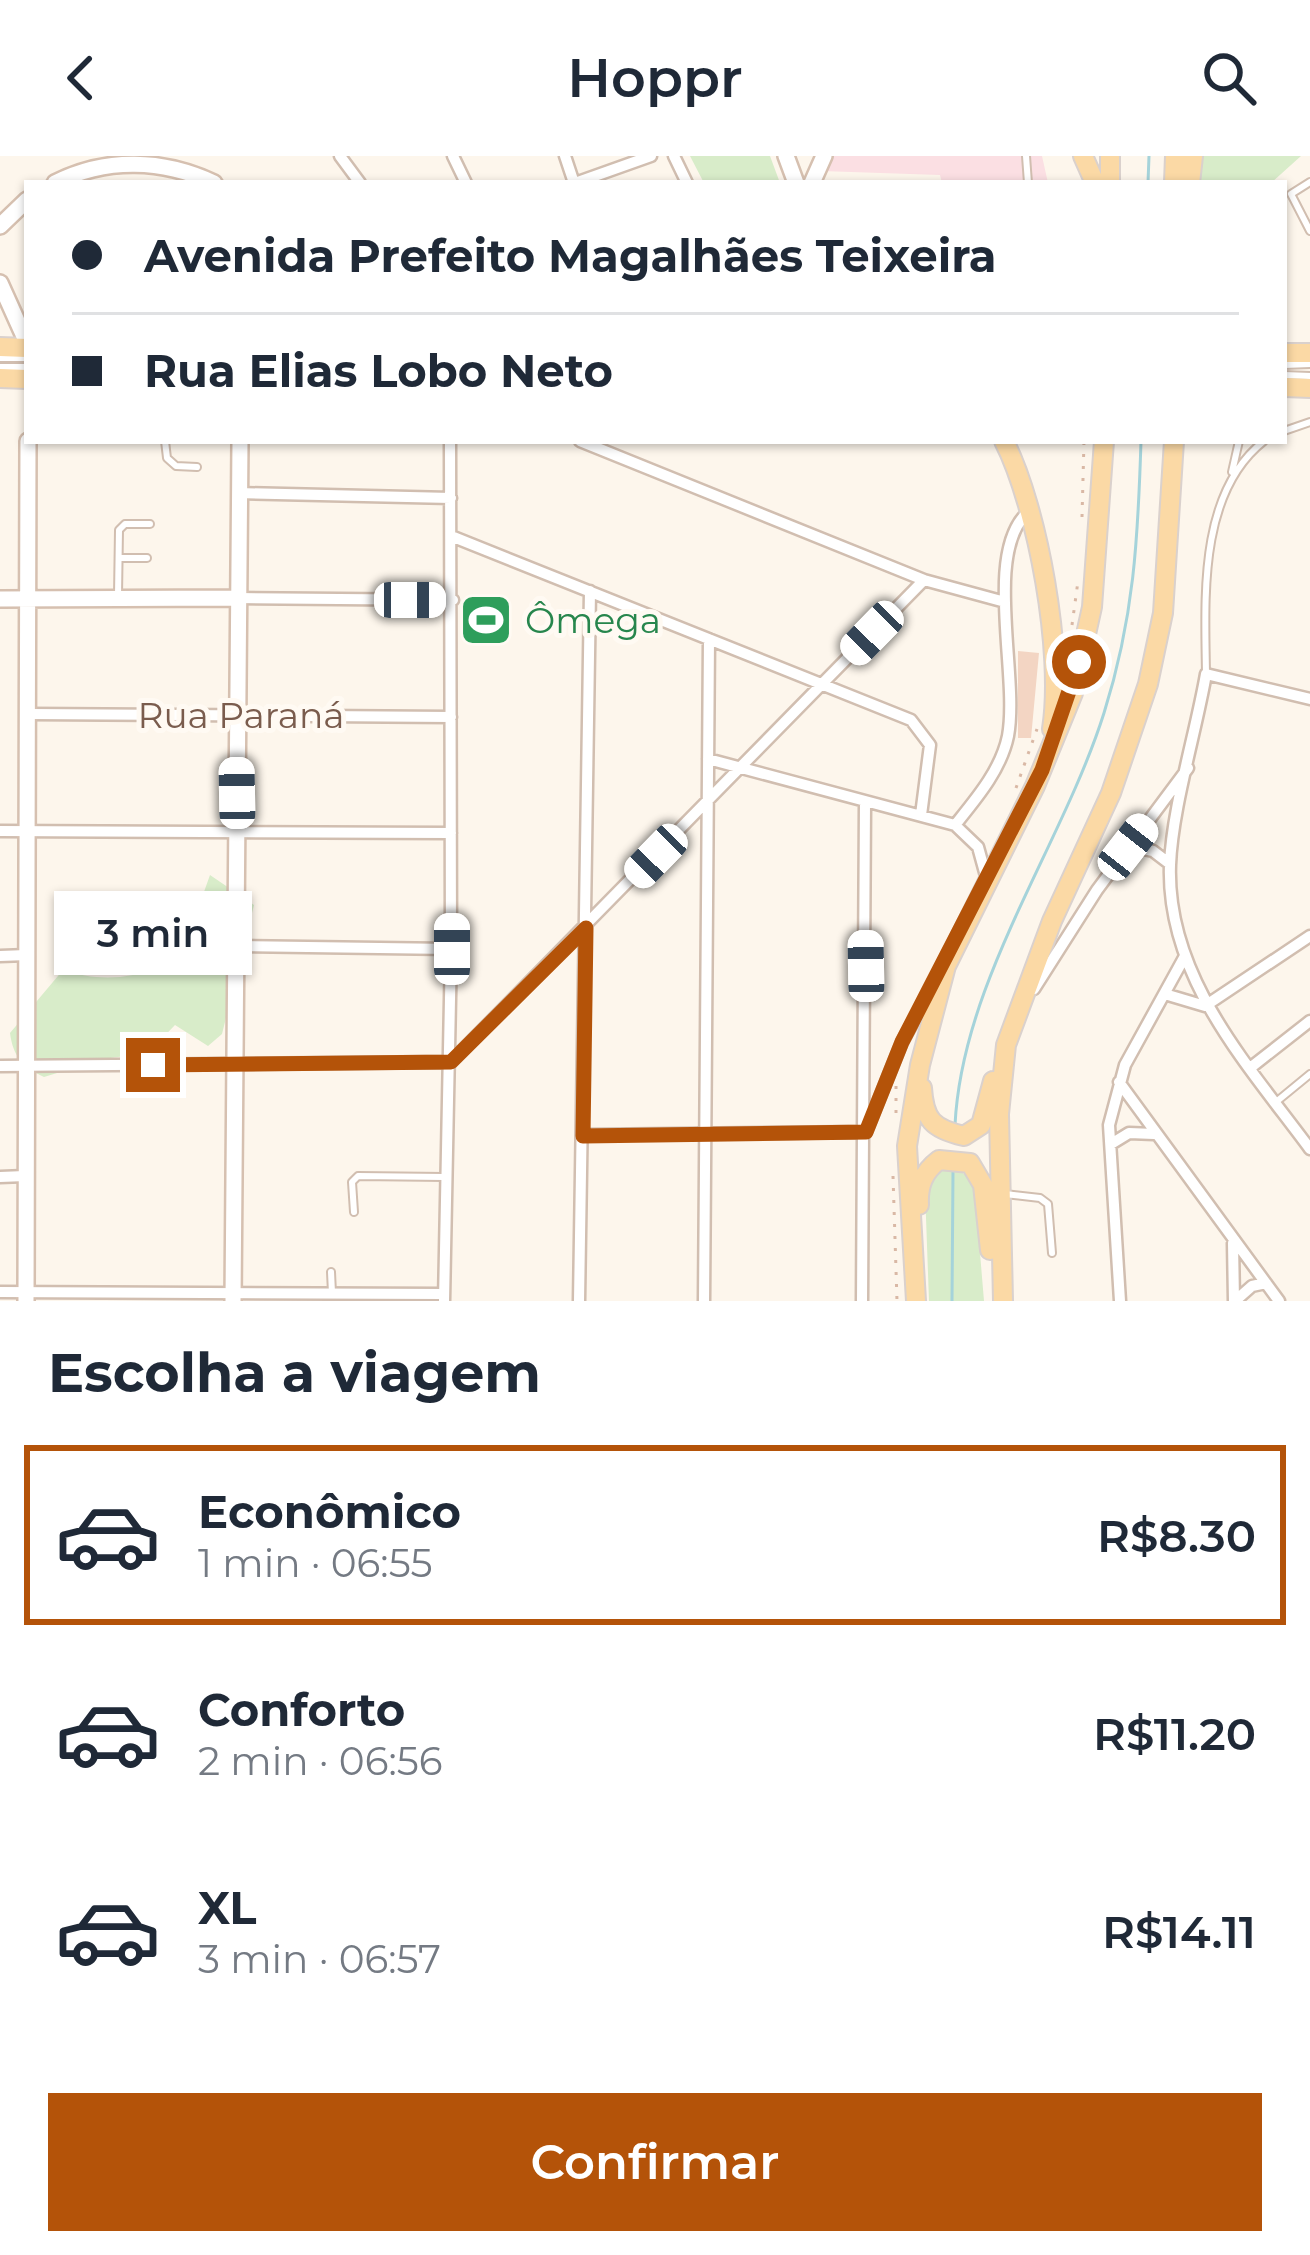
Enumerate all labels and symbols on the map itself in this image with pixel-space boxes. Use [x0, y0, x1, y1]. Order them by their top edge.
car [374, 582, 446, 618]
sports icon: Ômega [458, 592, 514, 648]
car [834, 595, 910, 671]
place label: Ômega [525, 598, 661, 642]
route start [1052, 635, 1106, 689]
street label: Rua Paraná [137, 693, 345, 737]
car [218, 757, 256, 829]
car [1092, 808, 1164, 886]
car [618, 818, 694, 894]
callout: 3 min [54, 891, 252, 975]
car [434, 913, 470, 985]
car [847, 930, 885, 1002]
route end [126, 1038, 180, 1092]

